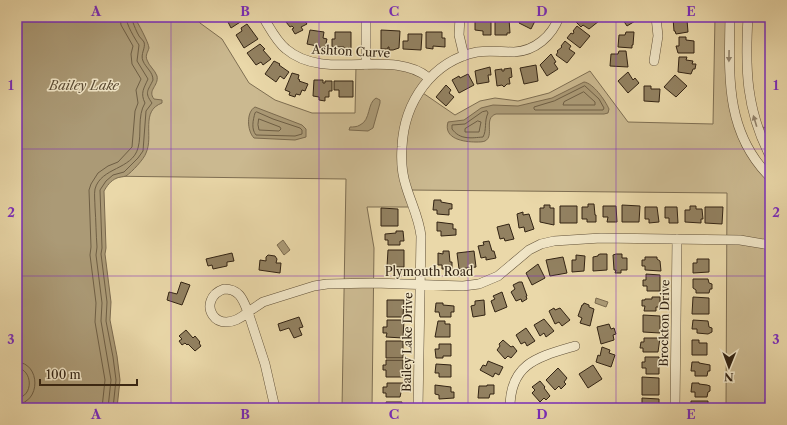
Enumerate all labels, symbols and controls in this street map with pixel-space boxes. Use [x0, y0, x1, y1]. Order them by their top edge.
text: A [90, 3, 102, 19]
text: B [240, 3, 250, 19]
text: C [389, 3, 399, 19]
text: D [536, 3, 548, 19]
text: E [686, 3, 696, 19]
street label: Ashton Curve [310, 41, 391, 61]
one-way arrow [726, 50, 732, 63]
text: 1 [8, 77, 14, 93]
water label: Bailey Lake [48, 77, 120, 93]
text: 1 [773, 77, 779, 93]
one-way arrow [752, 114, 758, 126]
text: 2 [7, 204, 15, 220]
text: 2 [772, 204, 780, 220]
street label: Plymouth Road [385, 264, 474, 279]
street label: Brockton Drive [656, 279, 672, 367]
street label: Bailey Lake Drive [399, 292, 415, 392]
text: 3 [7, 331, 15, 347]
text: 3 [772, 331, 780, 347]
north arrow [709, 347, 749, 387]
scale bar [40, 361, 137, 387]
text: 100 m [46, 367, 81, 382]
text: N [723, 370, 734, 384]
text: A [90, 406, 102, 422]
text: B [240, 406, 250, 422]
text: C [389, 406, 399, 422]
text: D [536, 406, 548, 422]
text: E [686, 406, 696, 422]

